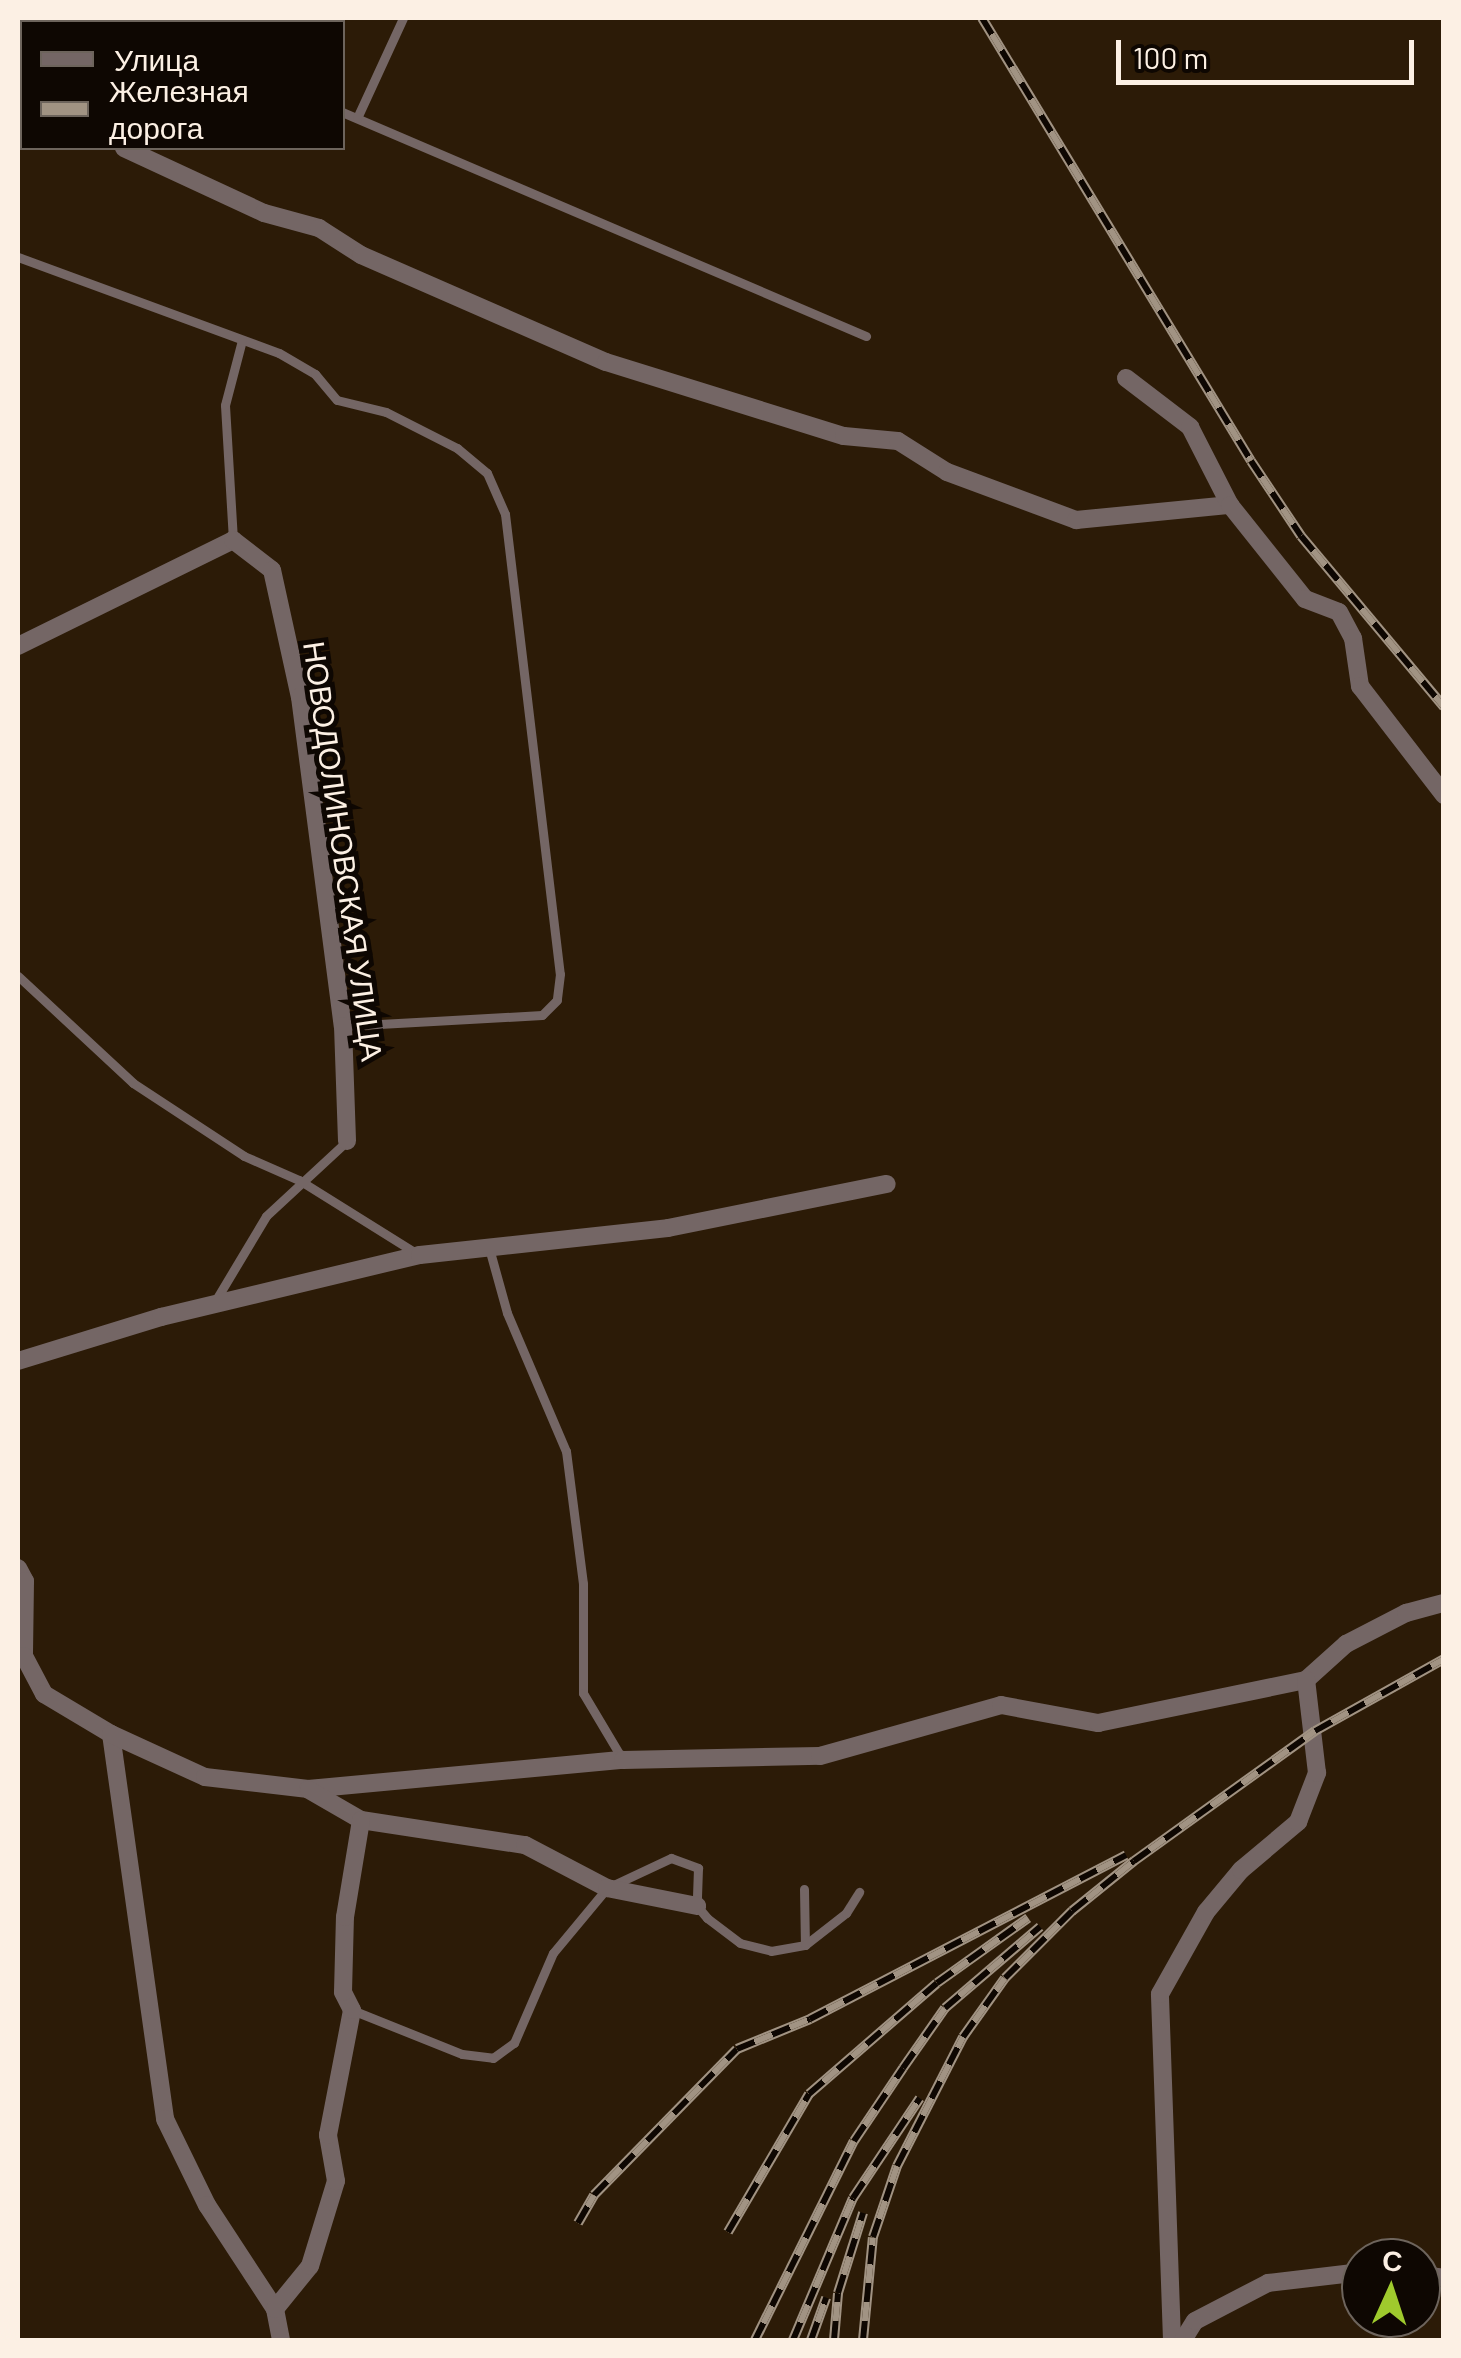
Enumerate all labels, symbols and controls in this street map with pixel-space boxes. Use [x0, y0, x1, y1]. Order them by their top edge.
legend [20, 20, 345, 150]
scale bar [1121, 20, 1418, 82]
text: 100 m [1133, 39, 1208, 75]
text: Улица [114, 41, 199, 77]
text: Железная дорога [109, 72, 249, 145]
street label: НОВОДОЛИНОВСКАЯ УЛИЦА [297, 639, 391, 1063]
north arrow [1341, 2238, 1441, 2338]
text: С [1381, 2243, 1403, 2278]

